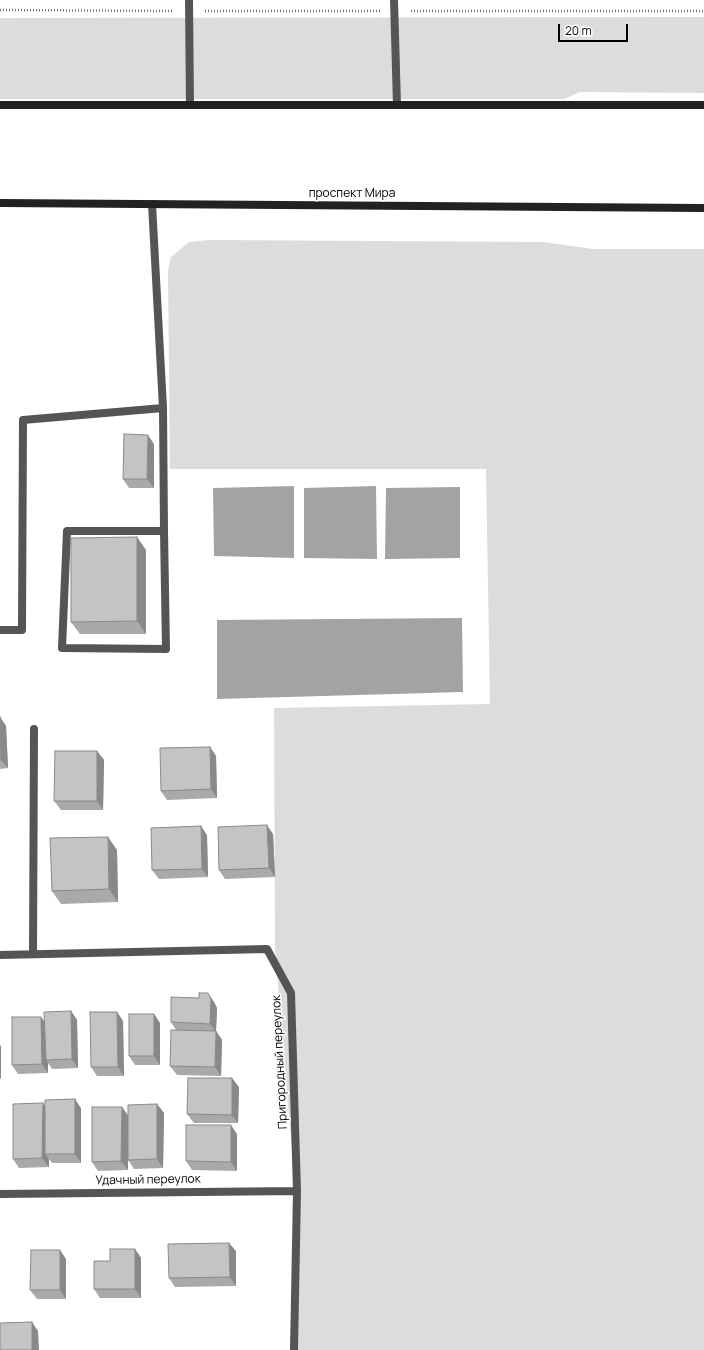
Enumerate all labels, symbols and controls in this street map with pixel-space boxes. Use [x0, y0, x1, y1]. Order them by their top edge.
scale bar [560, 16, 630, 42]
text: 20 m [565, 22, 592, 39]
street label: проспект Мира [309, 187, 395, 201]
street label: Пригородный переулок [269, 995, 291, 1129]
street label: Удачный переулок [95, 1172, 201, 1188]

